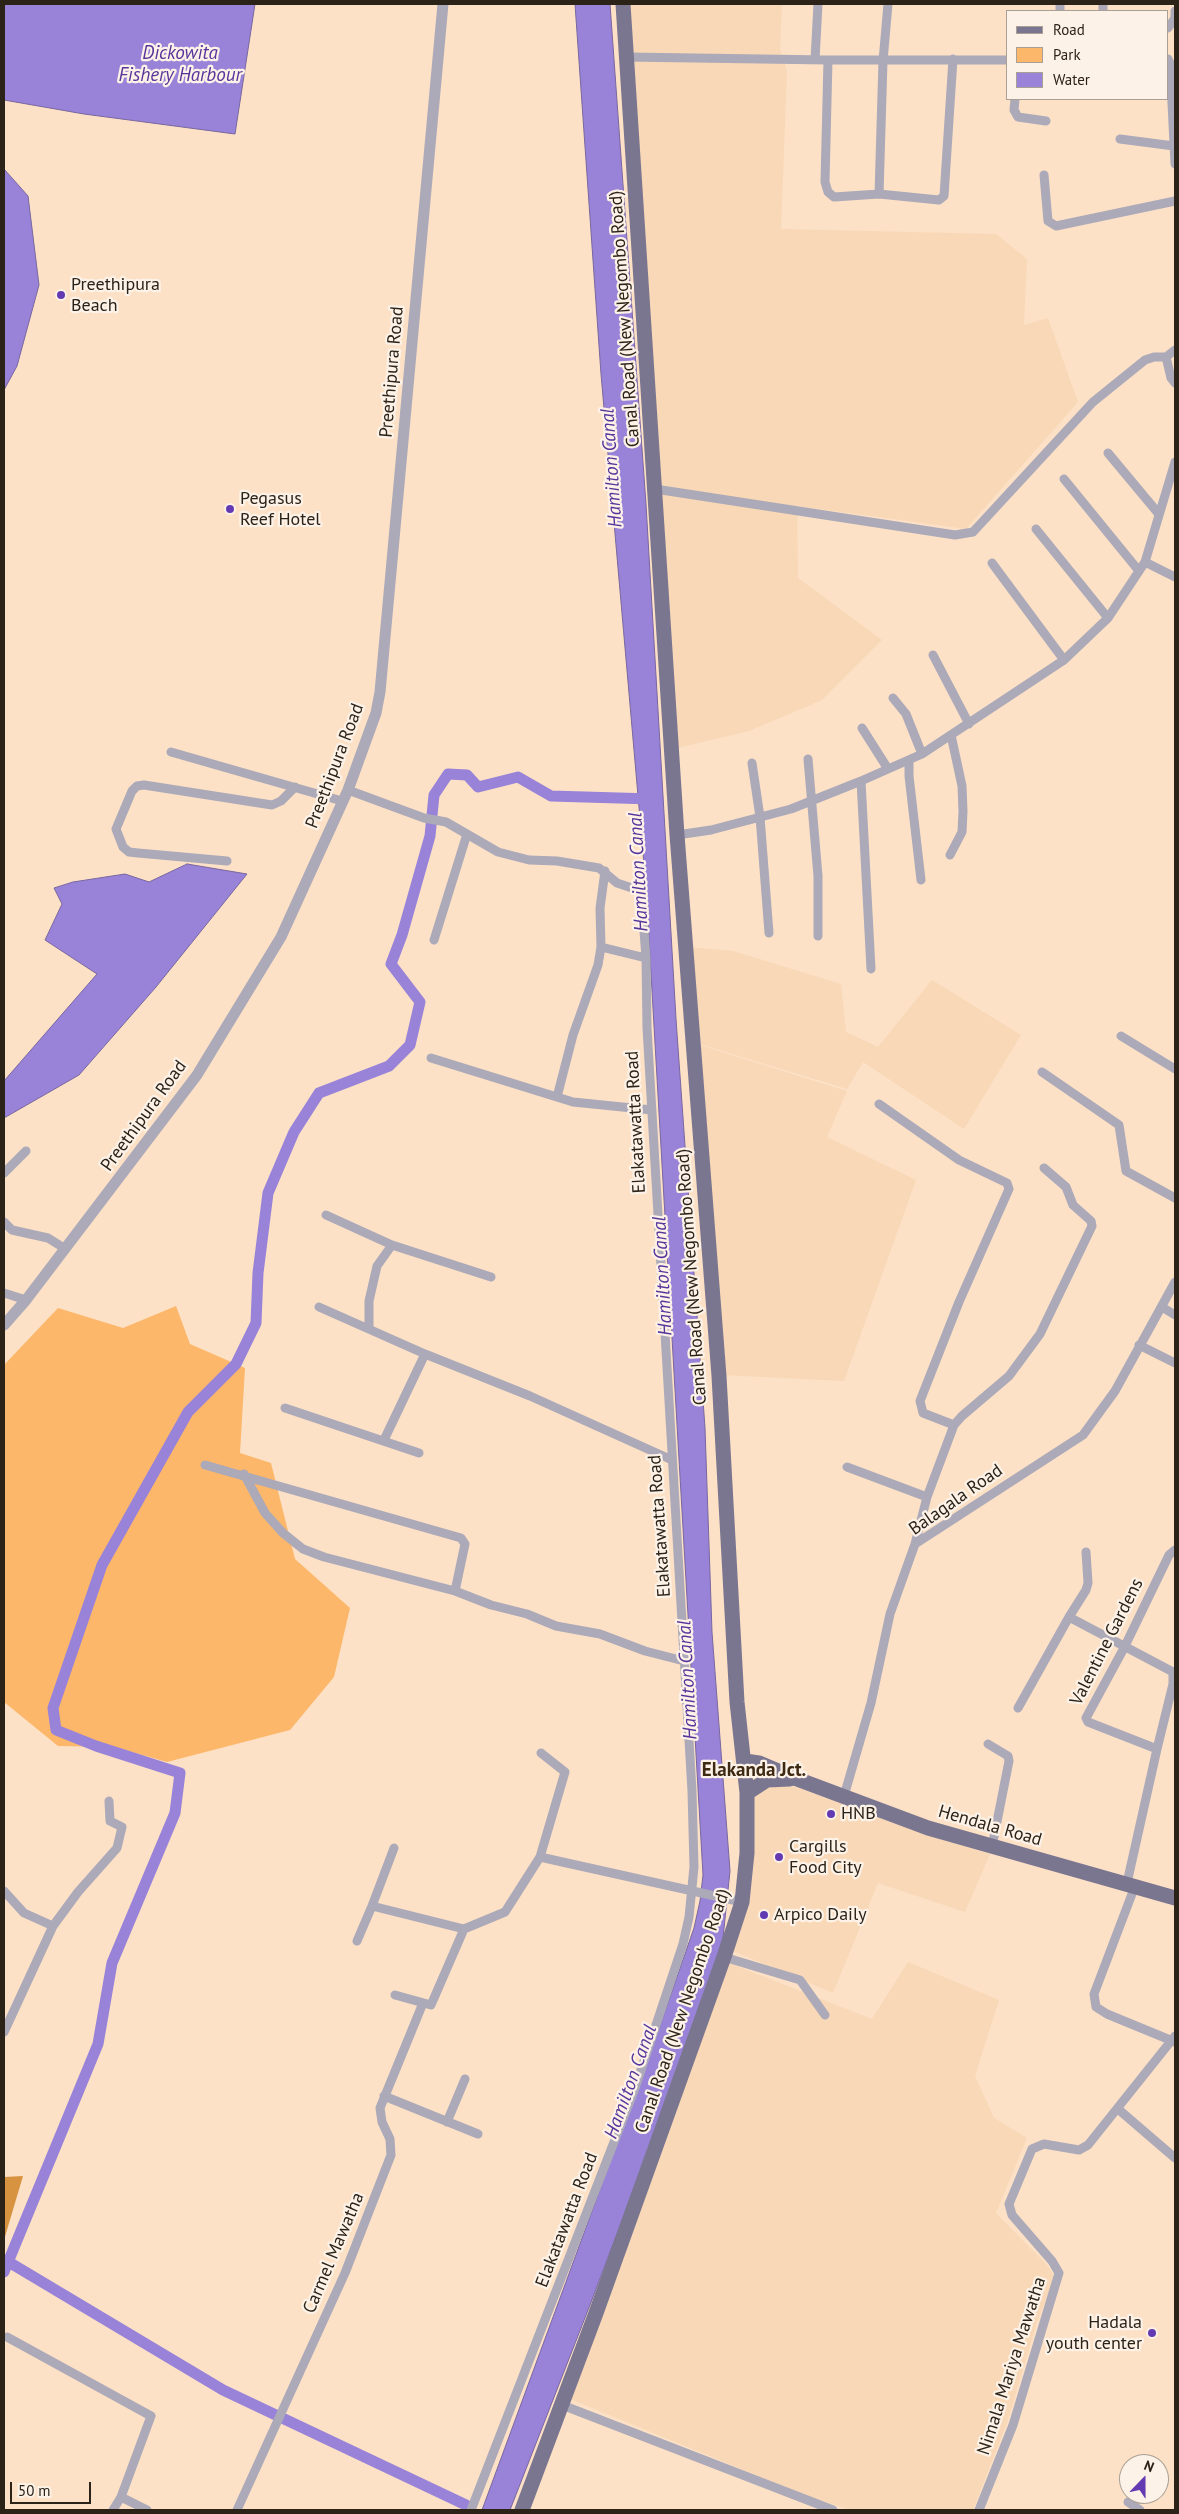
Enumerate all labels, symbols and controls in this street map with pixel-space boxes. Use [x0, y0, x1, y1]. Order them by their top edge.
legend [1006, 10, 1169, 100]
text: Road [1053, 20, 1085, 39]
water label: Dickowita Fishery Harbour [118, 43, 242, 87]
text: Park [1053, 45, 1081, 64]
text: Water [1053, 70, 1090, 89]
street label: Canal Road (New Negombo Road) [605, 190, 645, 448]
place label: Preethipura Beach [71, 274, 160, 316]
marker: Preethipura Beach [55, 289, 67, 301]
street label: Preethipura Road [375, 305, 409, 439]
water label: Hamilton Canal [596, 408, 628, 528]
place label: Pegasus Reef Hotel [240, 488, 321, 530]
marker: Pegasus Reef Hotel [224, 503, 236, 515]
street label: Preethipura Road [301, 701, 369, 831]
water label: Hamilton Canal [624, 812, 654, 932]
street label: Elakatawatta Road [621, 1050, 651, 1194]
street label: Preethipura Road [97, 1056, 191, 1176]
street label: Canal Road (New Negombo Road) [672, 1148, 712, 1406]
water label: Hamilton Canal [648, 1216, 678, 1336]
street label: Elakatawatta Road [644, 1454, 676, 1598]
street label: Balagala Road [905, 1460, 1007, 1540]
street label: Valentine Gardens [1066, 1575, 1148, 1709]
water label: Hamilton Canal [673, 1620, 703, 1740]
district label: Elakanda Jct. [702, 1760, 806, 1782]
street label: Hendala Road [936, 1801, 1044, 1851]
place label: HNB [841, 1803, 876, 1825]
marker: HNB [825, 1808, 837, 1820]
place label: Cargills Food City [789, 1836, 862, 1878]
marker: Cargills Food City [773, 1851, 785, 1863]
street label: Canal Road (New Negombo Road) [631, 1886, 735, 2136]
place label: Arpico Daily [774, 1904, 867, 1926]
marker: Arpico Daily [758, 1909, 770, 1921]
water label: Hamilton Canal [600, 2022, 662, 2142]
street label: Elakatawatta Road [531, 2150, 603, 2290]
street label: Carmel Mawatha [299, 2189, 369, 2317]
street label: Nimala Mariya Mawatha [973, 2274, 1051, 2458]
place label: Hadala youth center [1046, 2312, 1142, 2354]
marker: Hadala youth center [1146, 2327, 1158, 2339]
north arrow [1119, 2454, 1169, 2504]
text: N [1142, 2456, 1157, 2476]
scale bar [12, 2472, 94, 2504]
text: 50 m [18, 2481, 51, 2500]

